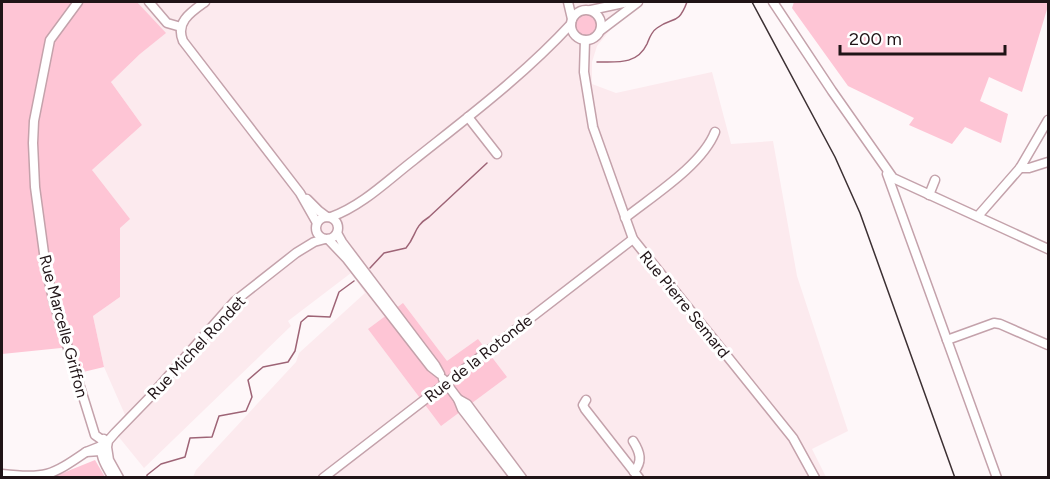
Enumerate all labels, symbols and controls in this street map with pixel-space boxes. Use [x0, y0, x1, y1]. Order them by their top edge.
scale bar [840, 18, 1005, 56]
text: 200 m [849, 28, 902, 50]
street label: Rue Pierre Semard [636, 247, 734, 362]
street label: Rue Marcelle Griffon [35, 253, 92, 400]
street label: Rue Michel Rondet [143, 291, 249, 403]
street label: Rue de la Rotonde [421, 310, 536, 406]

